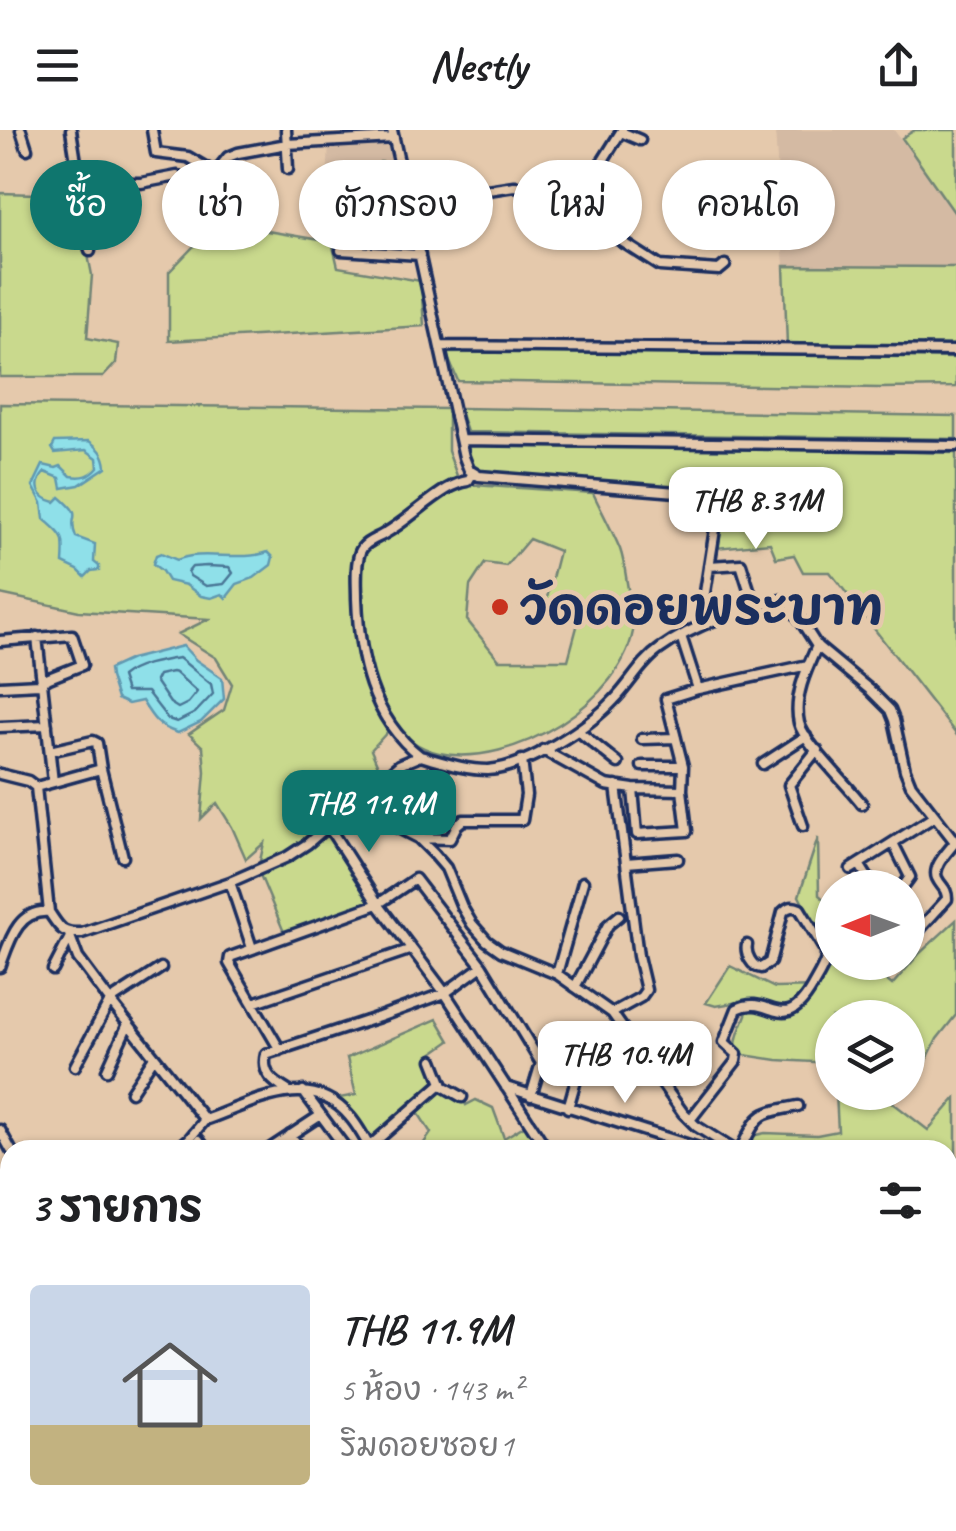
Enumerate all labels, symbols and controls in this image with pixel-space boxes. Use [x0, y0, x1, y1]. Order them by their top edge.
text: Nestly [429, 37, 527, 94]
icon: menu [30, 38, 85, 93]
icon: share [871, 38, 926, 93]
chip: ซื้อ [30, 160, 142, 250]
chip: เช่า [162, 160, 279, 250]
chip: ตัวกรอง [299, 160, 493, 250]
chip: ใหม่ [513, 160, 642, 250]
chip: คอนโด [662, 160, 835, 250]
pin: THB 8.31M [642, 467, 870, 552]
text: THB 8.31M [691, 479, 821, 520]
place label: วัดดอยพระบาท [520, 576, 883, 639]
marker: วัดดอยพระบาท [489, 596, 511, 618]
pin: THB 11.9M [255, 770, 483, 855]
text: THB 11.9M [304, 782, 434, 823]
north arrow [815, 870, 925, 980]
map controls [815, 870, 925, 1110]
button: layers [815, 1000, 925, 1110]
pin: THB 10.4M [511, 1021, 739, 1106]
text: THB 10.4M [560, 1033, 690, 1074]
icon: filters [873, 1173, 928, 1228]
text: 3 รายการ [30, 1181, 203, 1234]
text: THB 11.9M [340, 1303, 510, 1356]
icon: home [110, 1325, 230, 1445]
text: 5 ห้อง · 143 m² [340, 1369, 522, 1410]
text: ริมดอยซอย1 [340, 1425, 514, 1466]

